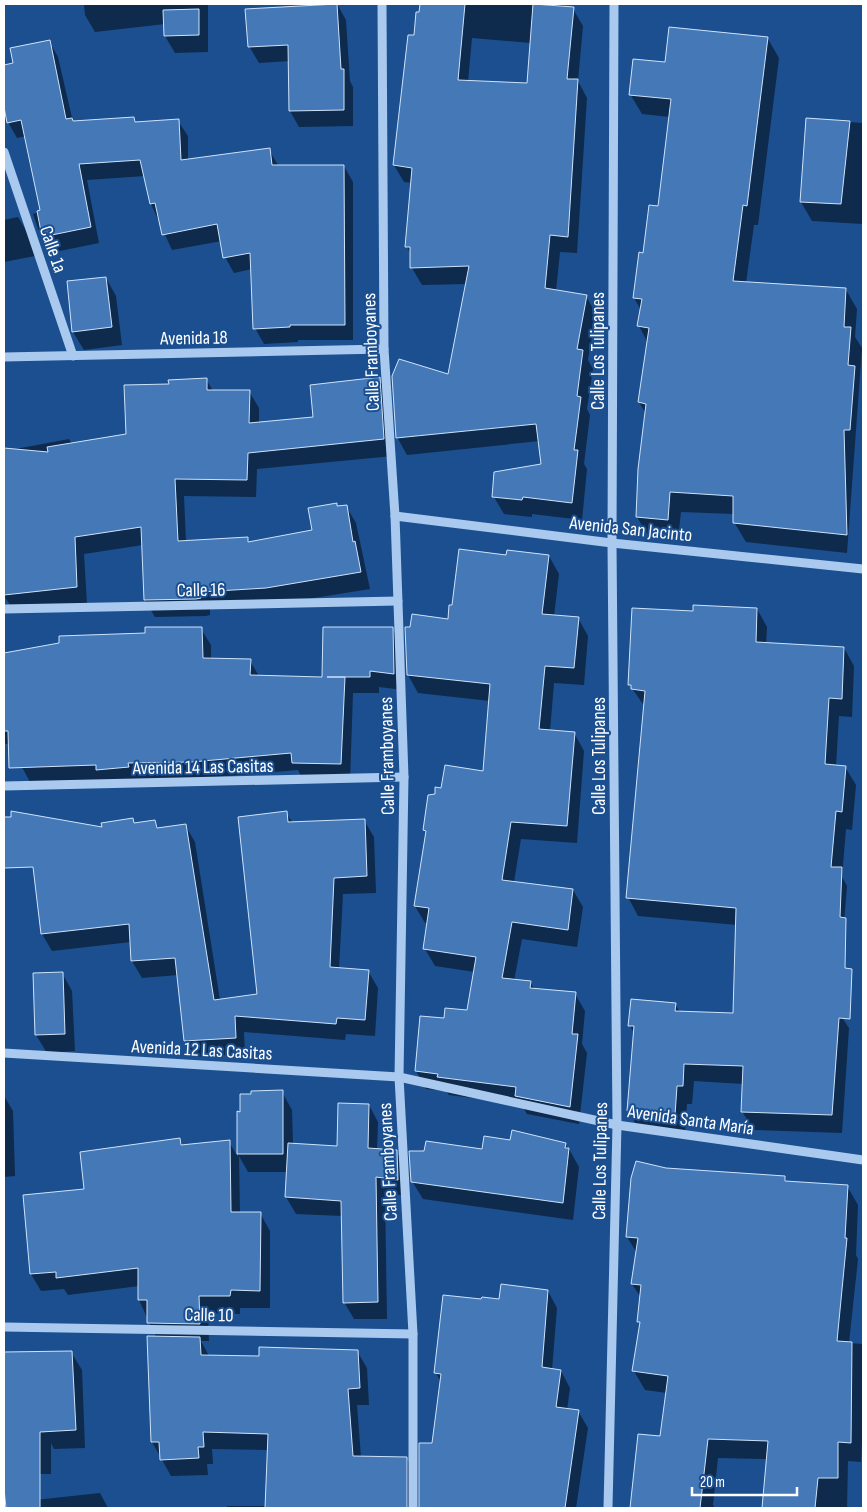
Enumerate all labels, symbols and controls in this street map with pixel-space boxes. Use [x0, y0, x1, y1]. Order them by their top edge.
street label: Calle 1a [34, 223, 71, 276]
street label: Calle Framboyanes [358, 292, 385, 411]
street label: Calle Los Tulipanes [587, 292, 610, 410]
street label: Avenida 18 [159, 326, 228, 351]
street label: Avenida San Jacinto [567, 512, 693, 547]
street label: Calle 16 [176, 579, 226, 602]
street label: Calle Framboyanes [375, 696, 400, 815]
street label: Calle Los Tulipanes [588, 697, 611, 815]
street label: Avenida 14 Las Casitas [131, 755, 274, 780]
street label: Avenida 12 Las Casitas [130, 1035, 273, 1066]
street label: Avenida Santa María [625, 1100, 755, 1141]
street label: Calle Framboyanes [374, 1102, 403, 1222]
street label: Calle Los Tulipanes [588, 1102, 613, 1220]
street label: Calle 10 [184, 1304, 234, 1327]
scale bar [692, 1464, 797, 1496]
text: 20 m [700, 1473, 725, 1492]

